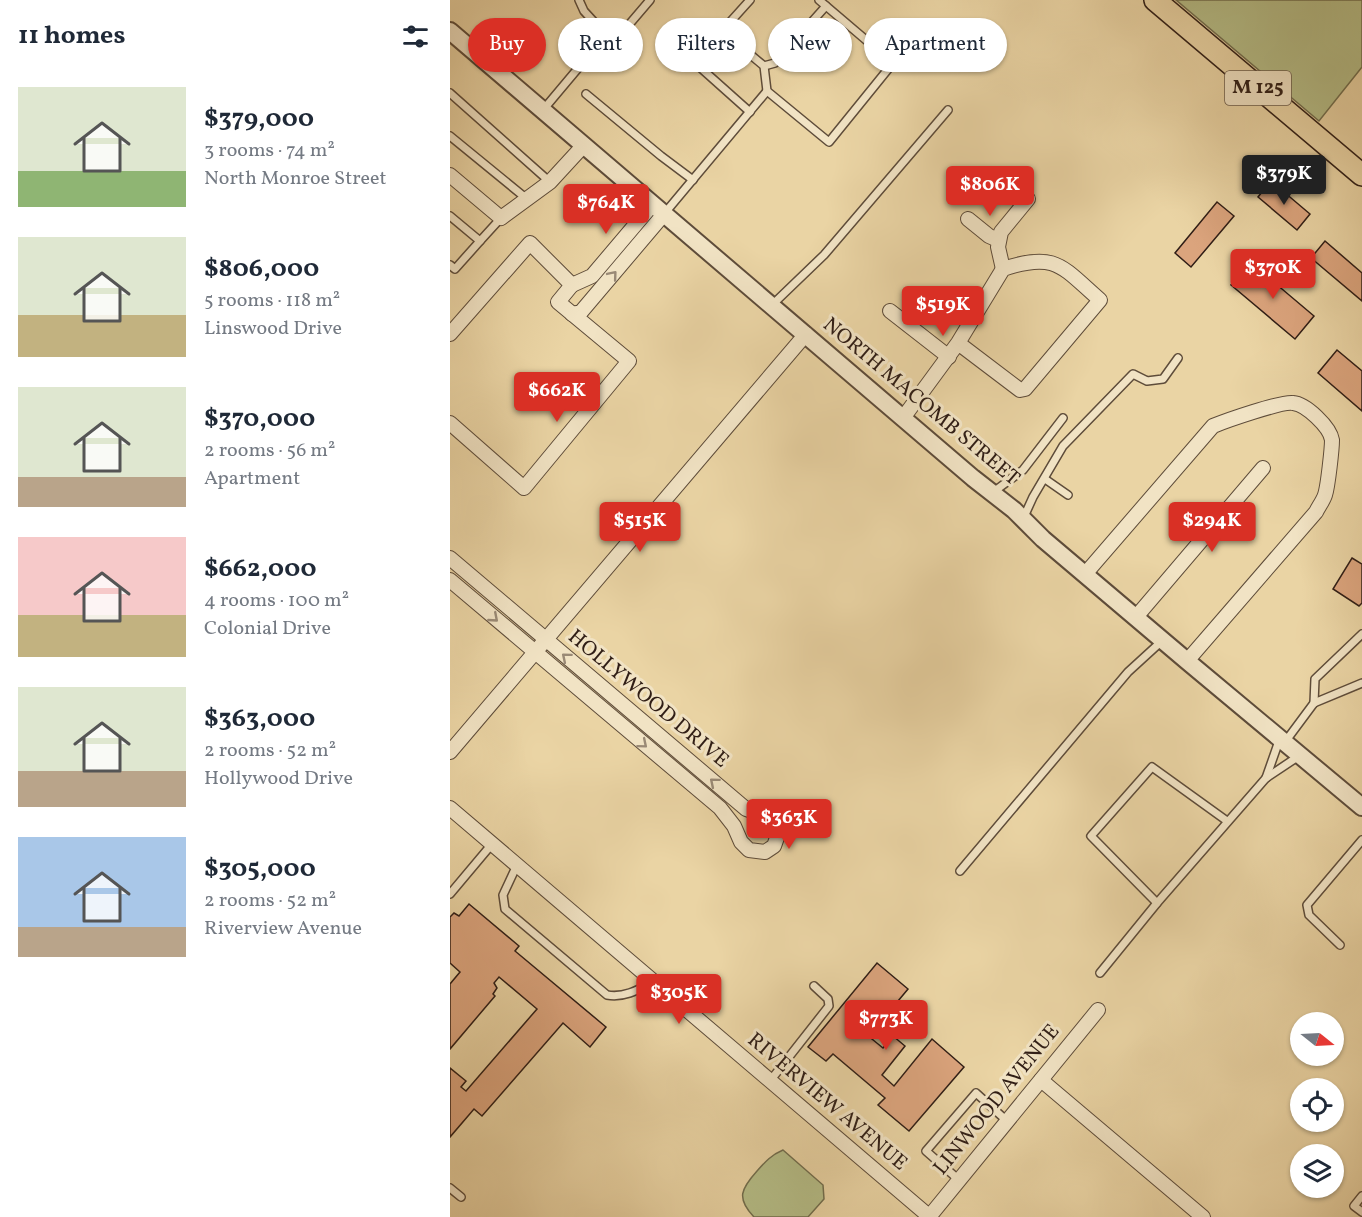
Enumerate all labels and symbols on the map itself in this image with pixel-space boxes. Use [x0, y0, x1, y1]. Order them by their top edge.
road number: M 125 [1225, 71, 1291, 105]
pin: $379K [1242, 155, 1326, 206]
pin: $806K [948, 166, 1032, 217]
pin: $764K [564, 184, 648, 235]
pin: $370K [1231, 249, 1315, 300]
one-way arrow [605, 271, 616, 282]
pin: $519K [901, 286, 985, 337]
street label: NORTH MACOMB STREET [816, 311, 1026, 493]
pin: $662K [515, 372, 599, 423]
pin: $515K [598, 502, 682, 553]
pin: $294K [1170, 502, 1254, 553]
one-way arrow [487, 611, 498, 622]
street label: HOLLYWOOD DRIVE [561, 623, 735, 775]
one-way arrow [562, 653, 573, 664]
one-way arrow [636, 736, 647, 747]
one-way arrow [710, 779, 721, 790]
pin: $363K [747, 799, 831, 850]
pin: $305K [637, 974, 721, 1025]
pin: $773K [844, 1000, 928, 1051]
north arrow [1290, 1012, 1344, 1066]
street label: LINWOOD AVENUE [927, 1018, 1067, 1182]
street label: RIVERVIEW AVENUE [741, 1026, 913, 1178]

